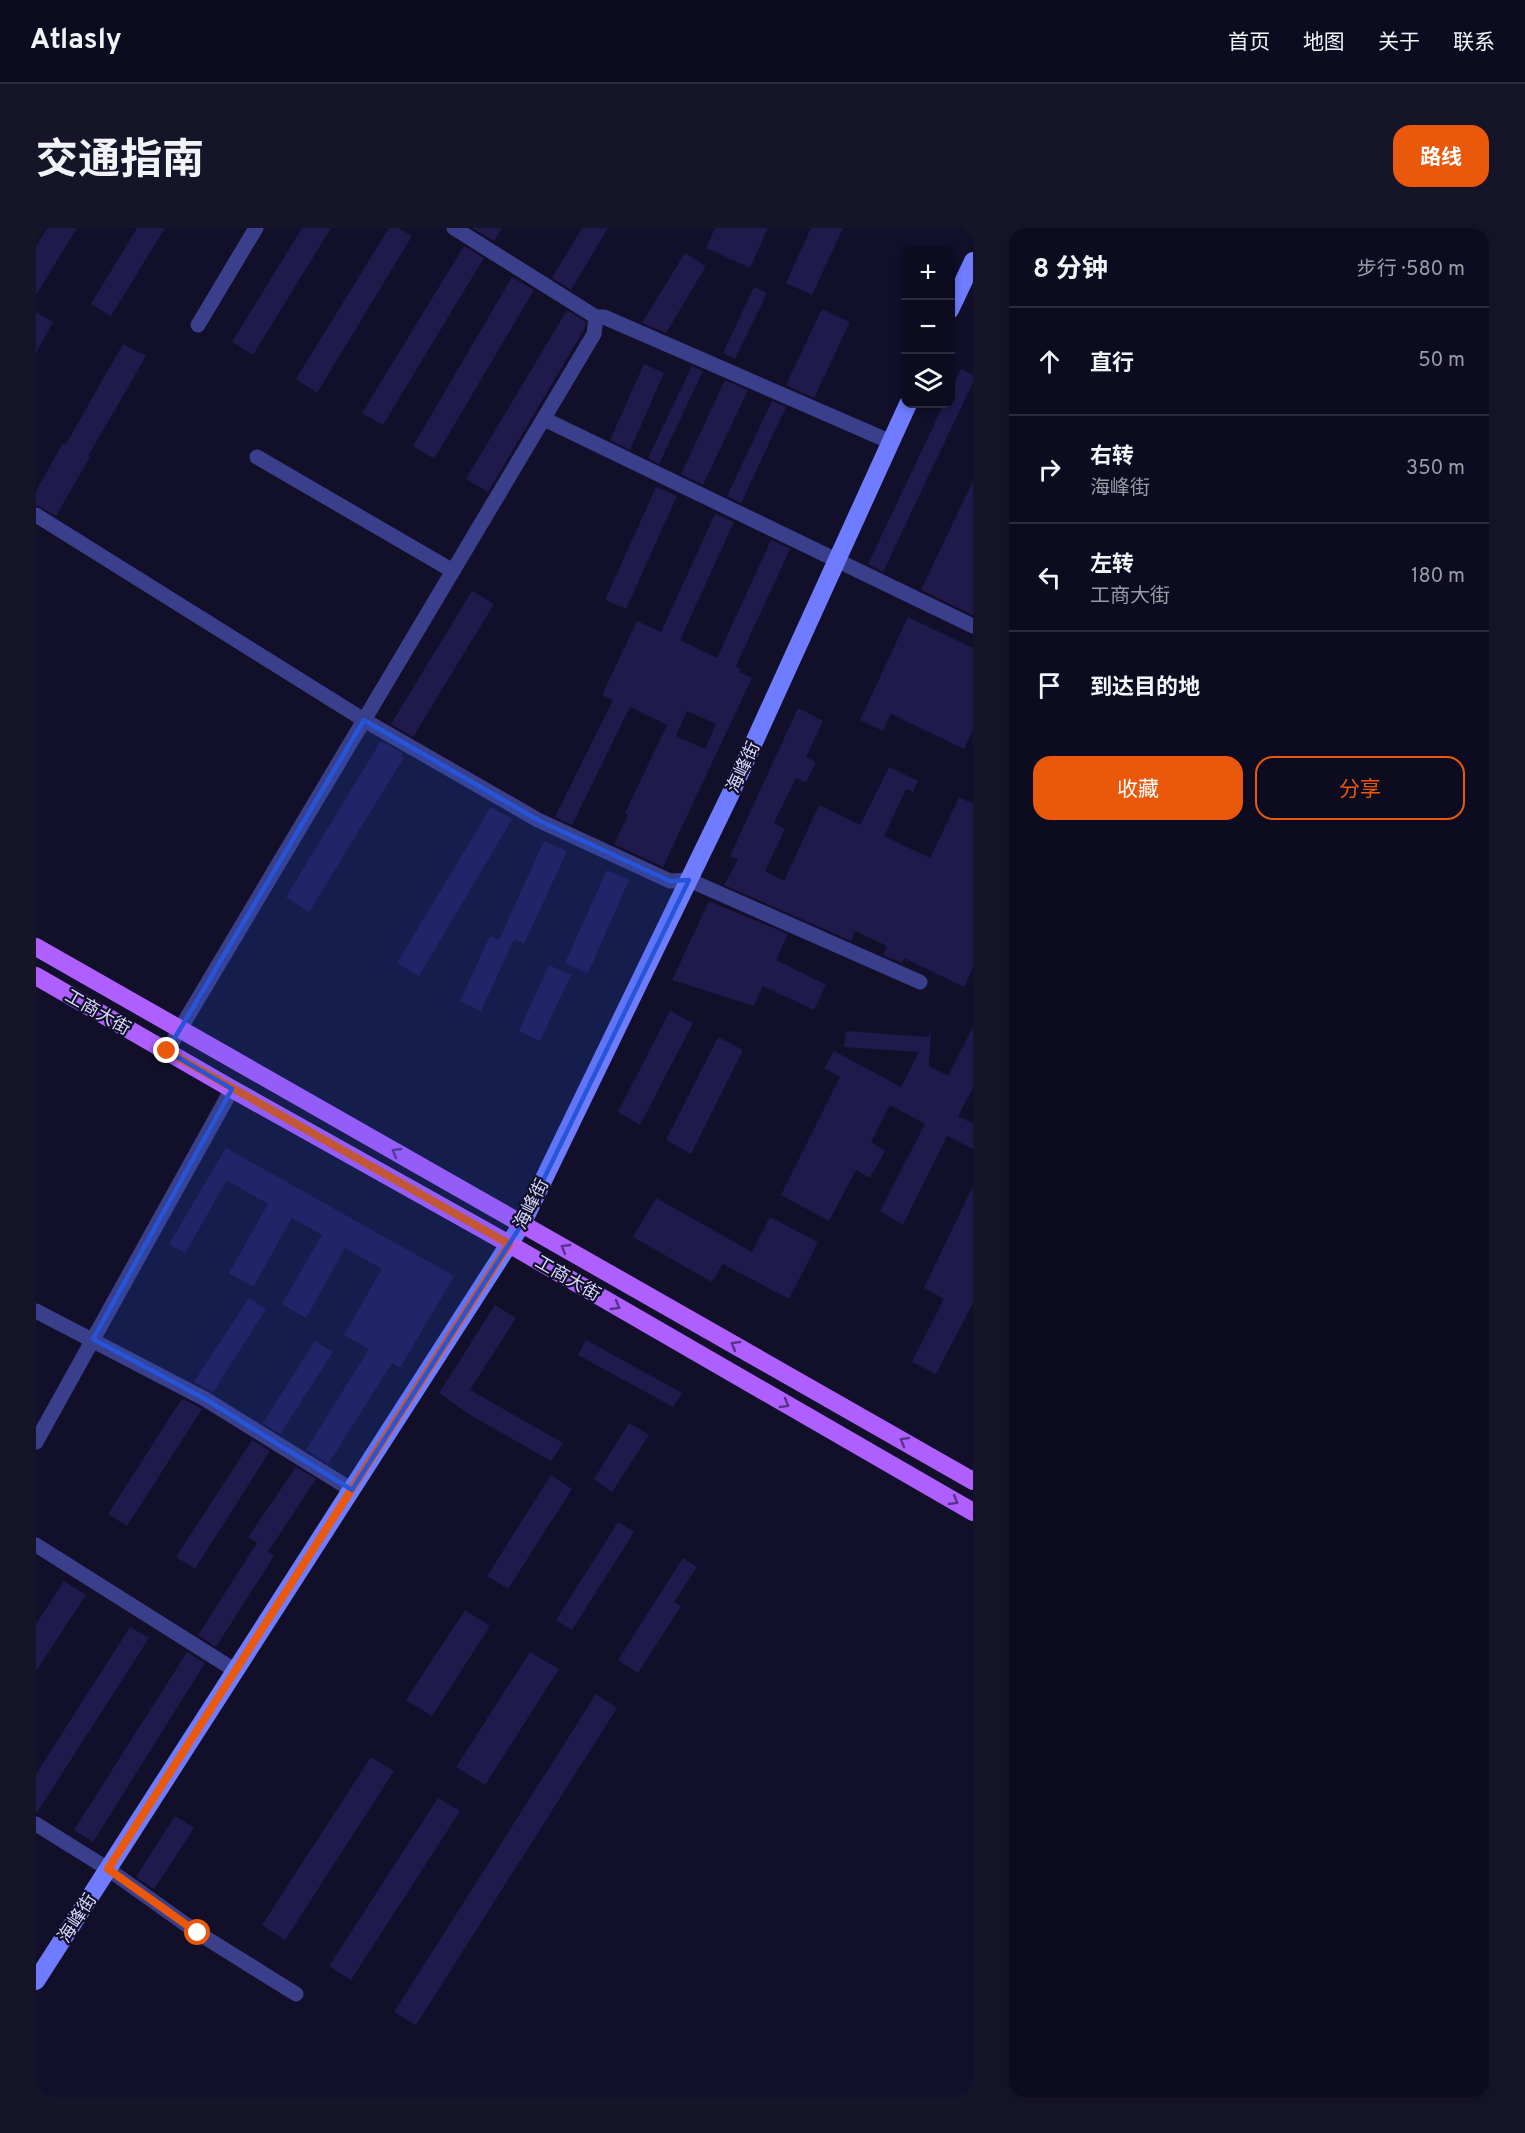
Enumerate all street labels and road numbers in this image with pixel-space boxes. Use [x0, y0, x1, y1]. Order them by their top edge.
street label: 海峰街 [723, 738, 766, 797]
street label: 工商大街 [60, 985, 134, 1041]
street label: 海峰街 [510, 1175, 555, 1234]
street label: 工商大街 [530, 1251, 604, 1307]
street label: 海峰街 [54, 1890, 103, 1948]

